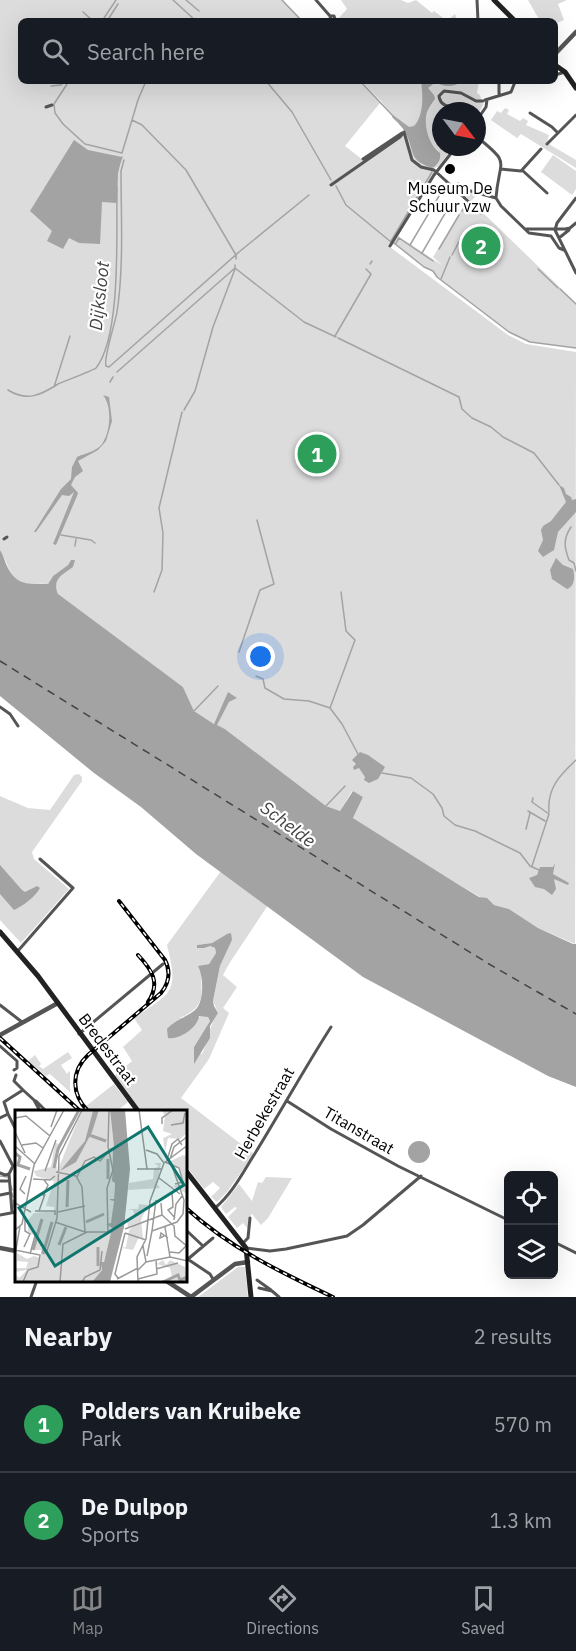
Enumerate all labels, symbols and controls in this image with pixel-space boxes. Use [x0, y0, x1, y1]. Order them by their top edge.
search box [18, 18, 558, 84]
icon: search [39, 35, 72, 68]
text: Search here [87, 37, 205, 66]
north arrow [432, 102, 486, 156]
marker: Museum De Schuur vzw [443, 162, 457, 176]
place label: Museum De Schuur vzw [407, 178, 493, 216]
pin: 2 [462, 224, 500, 268]
water label: Dijksloot [84, 259, 114, 332]
pin: 1 [298, 432, 336, 476]
your location [246, 642, 275, 671]
water label: Schelde [256, 796, 320, 852]
street label: Bredestraat [74, 1009, 142, 1089]
street label: Herbekestraat [230, 1063, 298, 1163]
street label: Titanstraat [320, 1102, 398, 1158]
inset map [15, 1110, 188, 1282]
map controls [504, 1171, 558, 1279]
button: locate [504, 1171, 558, 1225]
button: layers [504, 1225, 558, 1279]
text: Nearby [24, 1319, 112, 1353]
text: 2 results [474, 1323, 552, 1350]
text: Polders van Kruibeke [81, 1396, 301, 1425]
text: 1 [38, 1411, 50, 1438]
text: 570 m [494, 1411, 552, 1438]
text: Park [81, 1425, 121, 1452]
text: De Dulpop [81, 1492, 188, 1521]
text: 2 [38, 1507, 50, 1534]
text: 1.3 km [490, 1507, 552, 1534]
text: Sports [81, 1521, 140, 1548]
tab: Map [71, 1582, 104, 1638]
tab: Directions [246, 1582, 319, 1638]
tab: Saved [461, 1582, 505, 1638]

